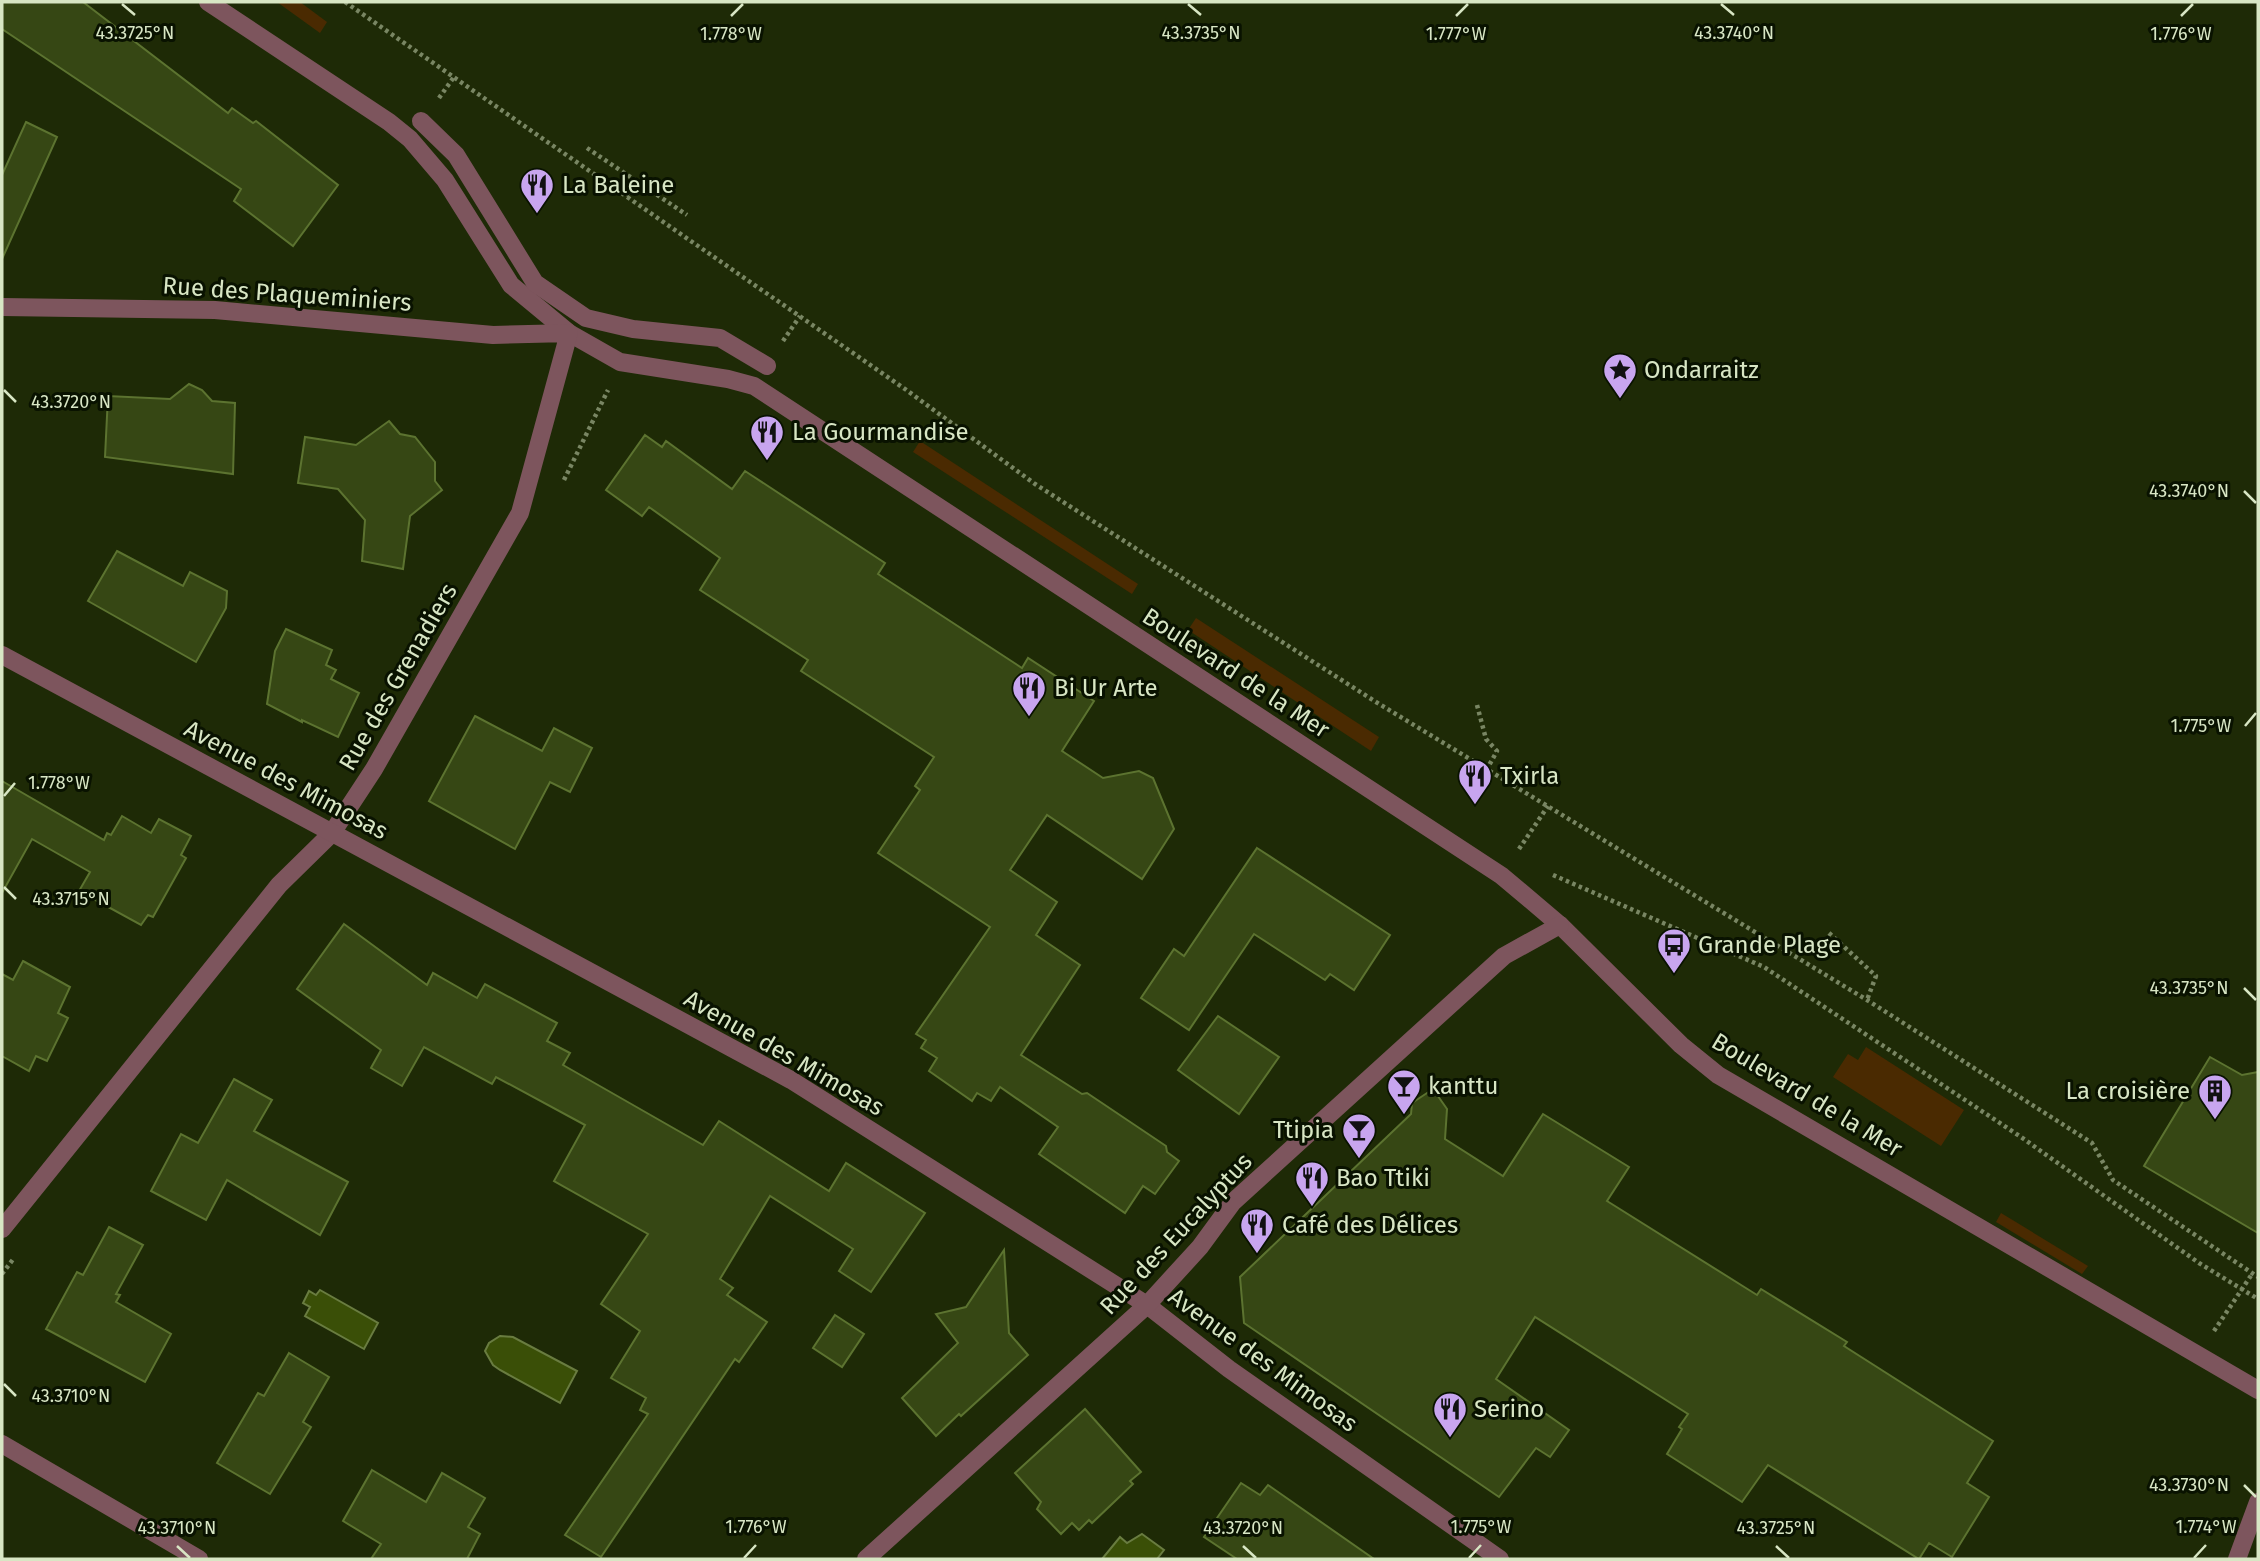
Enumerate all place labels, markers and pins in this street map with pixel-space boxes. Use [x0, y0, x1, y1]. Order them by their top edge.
restaurant icon: La Baleine [518, 166, 556, 215]
place label: La Baleine [562, 171, 674, 199]
place icon: Ondarraitz [1601, 351, 1639, 400]
place label: Ondarraitz [1644, 356, 1759, 384]
restaurant icon: La Gourmandise [748, 413, 786, 462]
place label: La Gourmandise [792, 418, 969, 446]
restaurant icon: Bi Ur Arte [1010, 669, 1048, 718]
place label: Bi Ur Arte [1054, 674, 1158, 702]
restaurant icon: Txirla [1456, 757, 1494, 806]
place label: Txirla [1500, 762, 1559, 790]
bus stop icon: Grande Plage [1655, 926, 1693, 975]
place label: Grande Plage [1698, 931, 1841, 959]
bar icon: kanttu [1385, 1067, 1423, 1116]
place label: kanttu [1428, 1072, 1498, 1100]
building icon: La croisière [2196, 1072, 2234, 1121]
place label: La croisière [2065, 1077, 2190, 1105]
bar icon: Ttipia [1340, 1111, 1378, 1160]
place label: Ttipia [1273, 1116, 1334, 1144]
restaurant icon: Bao Ttiki [1293, 1159, 1331, 1208]
place label: Bao Ttiki [1336, 1164, 1430, 1192]
restaurant icon: Café des Délices [1238, 1206, 1276, 1255]
place label: Café des Délices [1282, 1211, 1458, 1239]
restaurant icon: Serino [1431, 1390, 1469, 1439]
place label: Serino [1474, 1395, 1544, 1423]

